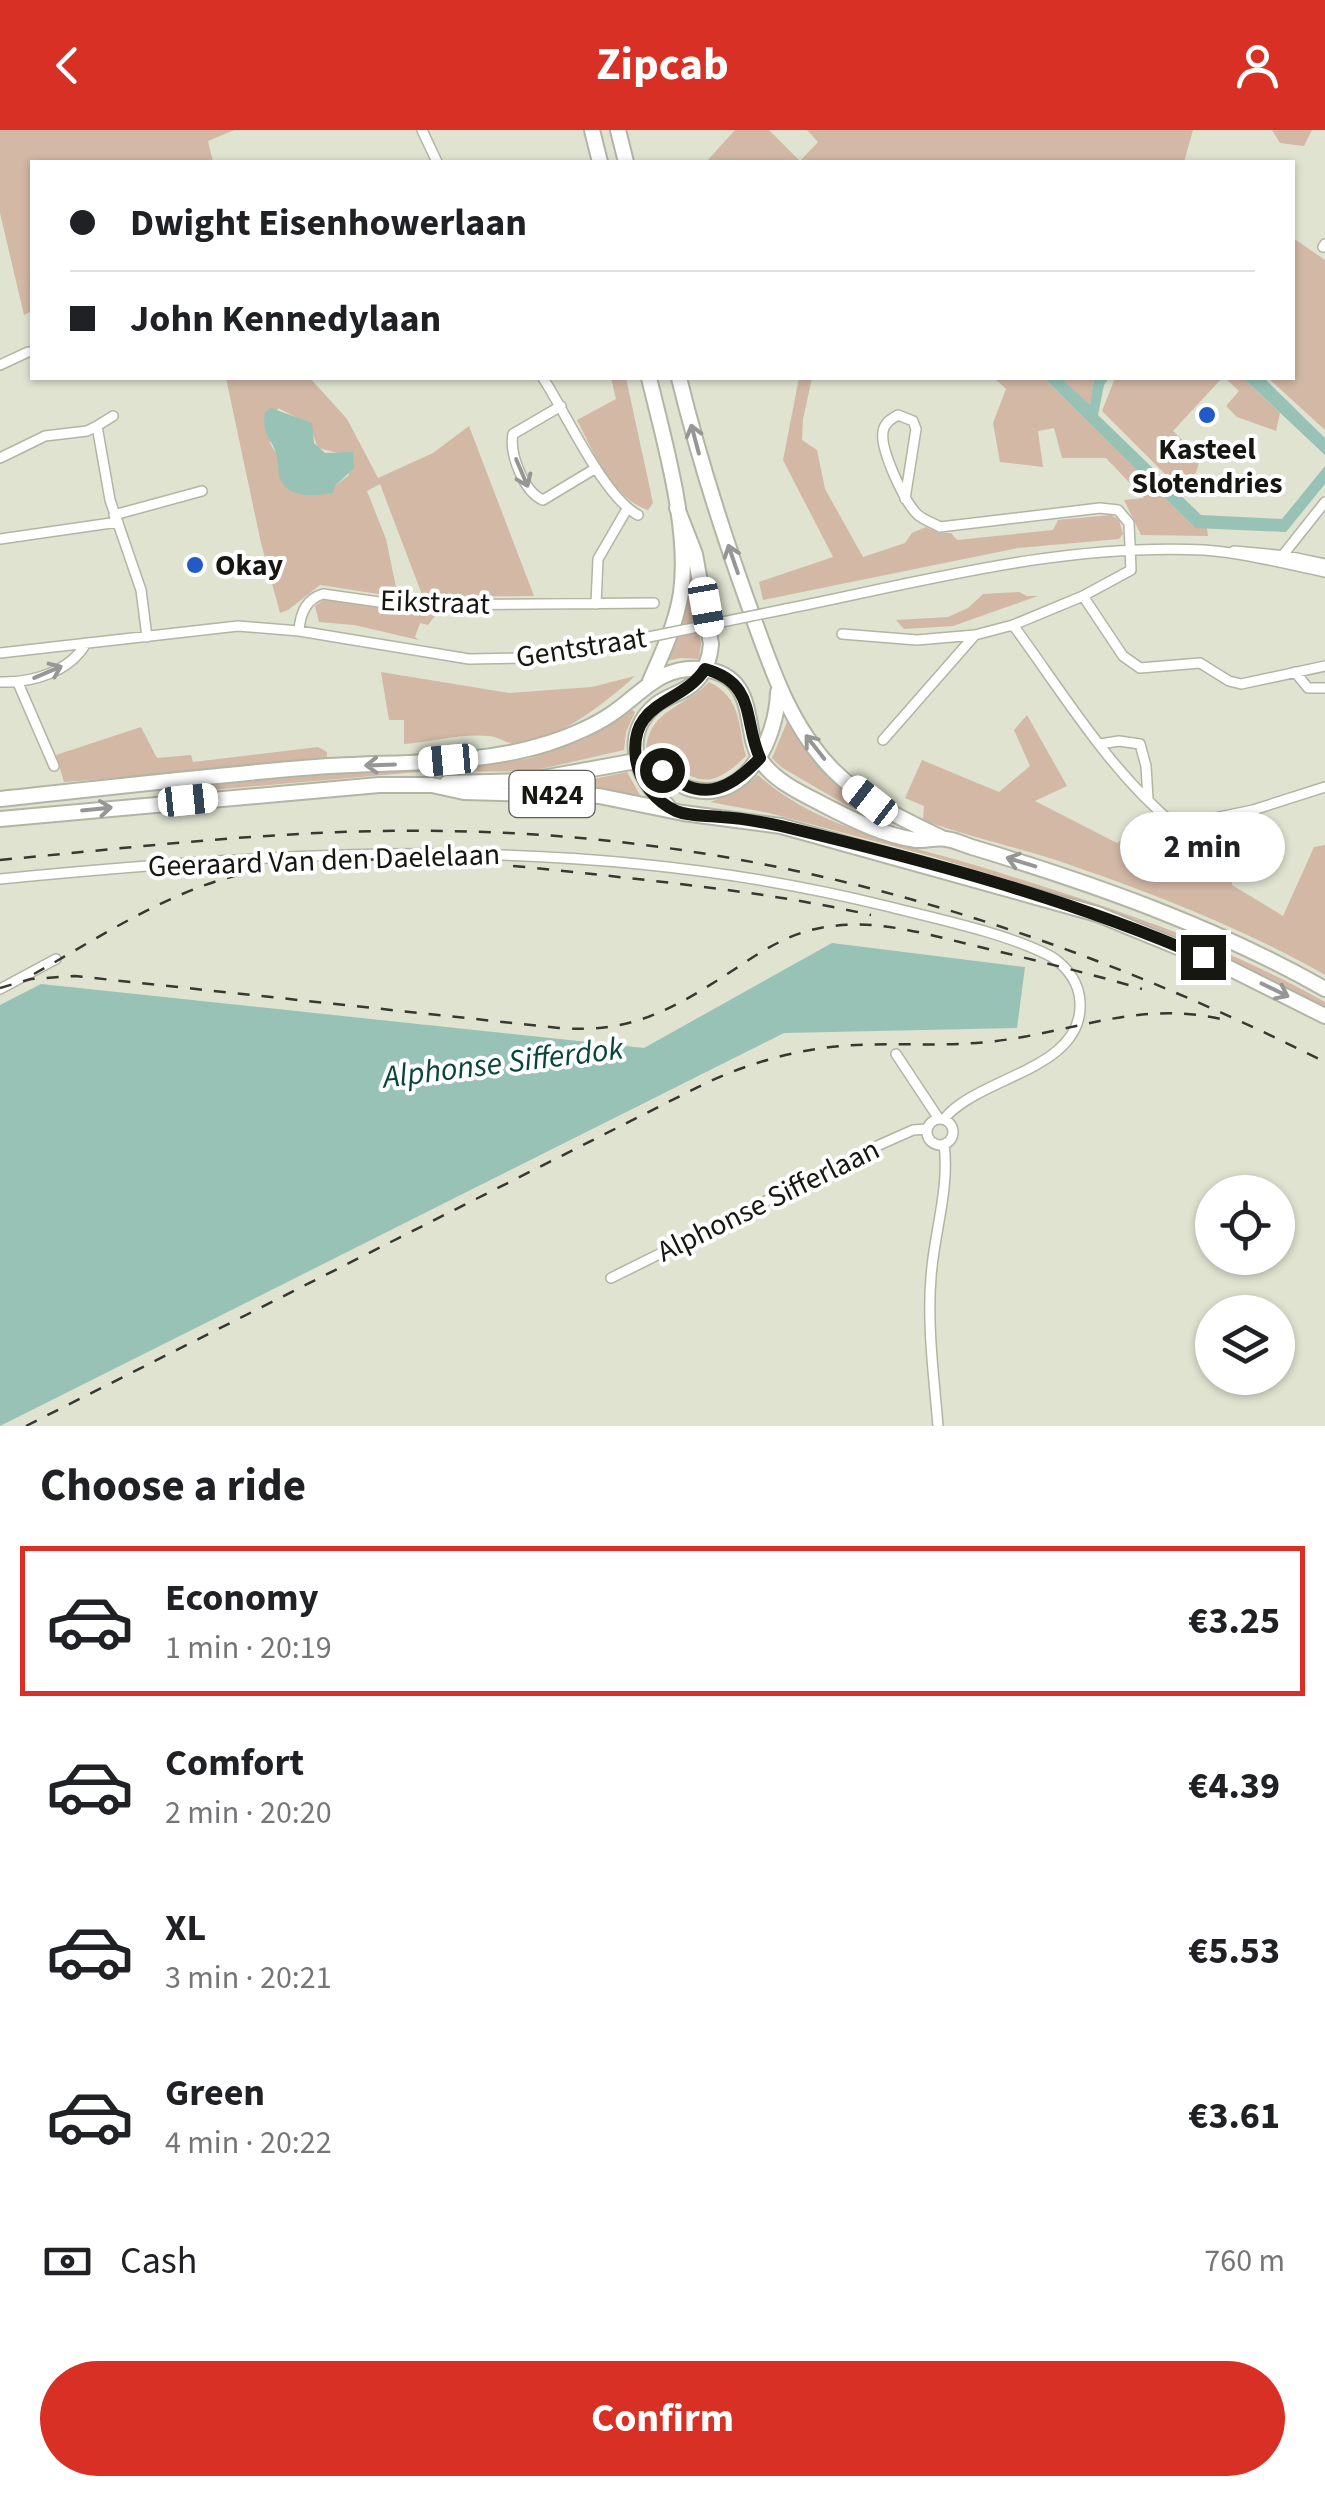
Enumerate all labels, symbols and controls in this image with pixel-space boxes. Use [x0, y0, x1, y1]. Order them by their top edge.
text: Zipcab [596, 33, 729, 97]
icon: back [40, 38, 95, 93]
icon: person [1230, 38, 1285, 93]
text: Dwight Eisenhowerlaan [130, 196, 527, 250]
text: John Kennedylaan [130, 292, 441, 346]
marker: Kasteel Slotendries [1196, 404, 1218, 426]
one-way arrow [685, 424, 704, 455]
place label: Kasteel Slotendries [1132, 428, 1283, 505]
one-way arrow [514, 457, 532, 488]
place label: Okay [215, 544, 283, 587]
one-way arrow [722, 544, 740, 576]
marker: Okay [184, 554, 206, 576]
car [686, 575, 726, 639]
street label: Eikstraat [379, 579, 491, 626]
street label: Gentstraat [513, 616, 649, 679]
one-way arrow [32, 662, 63, 680]
one-way arrow [804, 735, 826, 761]
car [417, 742, 479, 778]
route start [640, 748, 685, 793]
one-way arrow [364, 756, 396, 775]
road number: N424 [510, 771, 594, 817]
car [837, 771, 903, 831]
car [157, 782, 219, 818]
one-way arrow [80, 800, 113, 819]
callout: 2 min [1120, 812, 1286, 882]
text: 2 min [1164, 824, 1241, 870]
street label: Geeraard Van den Daelelaan [147, 833, 501, 888]
one-way arrow [1006, 852, 1037, 870]
route end [1181, 935, 1226, 980]
one-way arrow [1259, 981, 1289, 1000]
water label: Alphonse Sifferdok [378, 1025, 627, 1101]
street label: Alphonse Sifferlaan [650, 1128, 887, 1273]
map controls [1195, 1175, 1295, 1395]
button: locate [1195, 1175, 1295, 1275]
button: layers [1195, 1295, 1295, 1395]
text: Choose a ride [40, 1454, 306, 1518]
text: Economy [165, 1571, 318, 1625]
icon: car [45, 1576, 135, 1666]
text: €3.25 [1188, 1594, 1280, 1648]
text: 1 min · 20:19 [165, 1625, 332, 1671]
text: Comfort [165, 1736, 304, 1790]
icon: car [45, 1741, 135, 1831]
text: €4.39 [1188, 1759, 1280, 1813]
text: 2 min · 20:20 [165, 1790, 332, 1836]
text: XL [165, 1901, 206, 1955]
icon: car [45, 1906, 135, 1996]
text: €5.53 [1188, 1924, 1280, 1978]
text: 3 min · 20:21 [165, 1955, 332, 2001]
text: Green [165, 2066, 265, 2120]
icon: car [45, 2071, 135, 2161]
text: €3.61 [1188, 2089, 1280, 2143]
text: 4 min · 20:22 [165, 2120, 332, 2166]
icon: cash [40, 2234, 95, 2289]
text: Cash [120, 2234, 197, 2288]
text: 760 m [1204, 2238, 1285, 2284]
button: Confirm [40, 2361, 1285, 2476]

